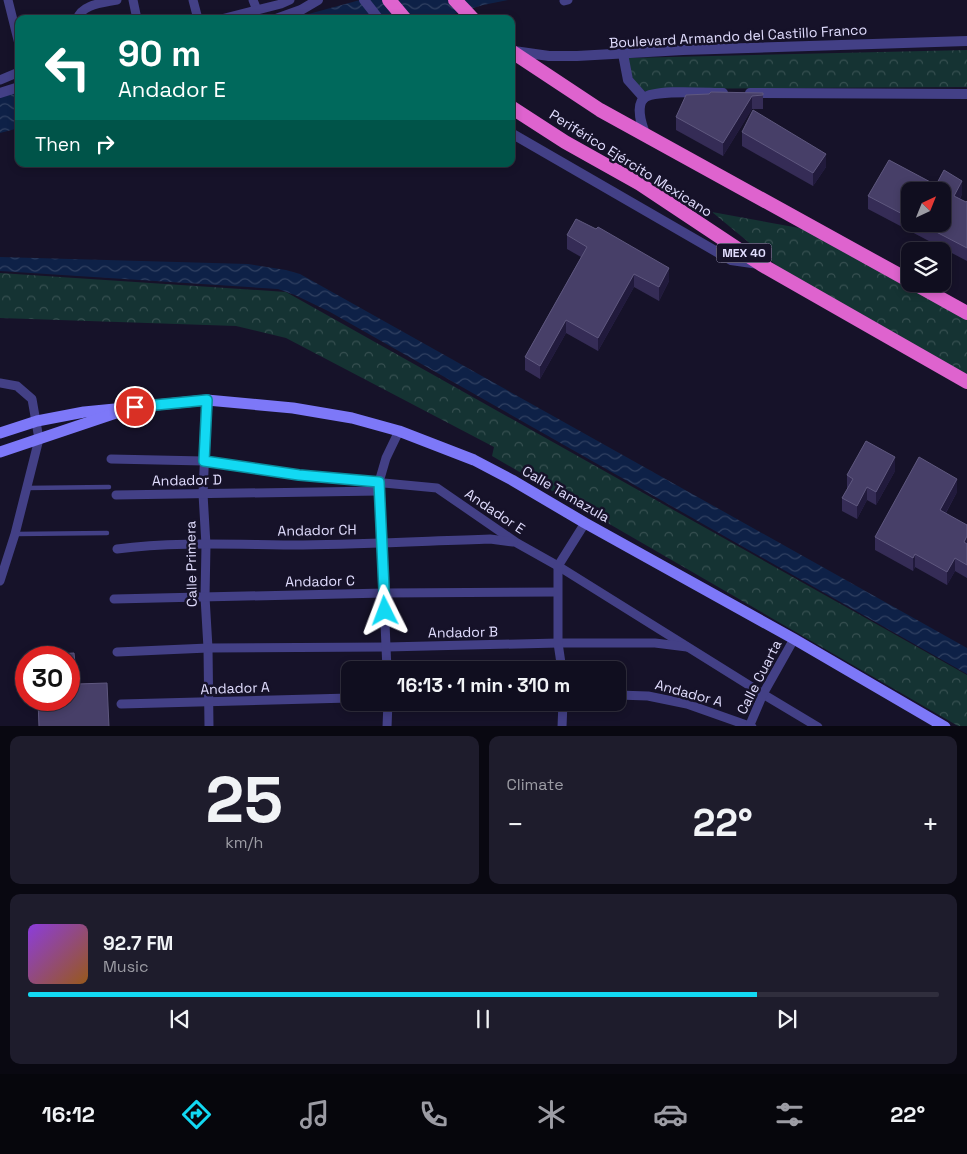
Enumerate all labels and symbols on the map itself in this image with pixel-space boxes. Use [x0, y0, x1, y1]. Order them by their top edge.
street label: Boulevard Armando del Castillo Franco [608, 20, 868, 52]
street label: Periférico Ejército Mexicano [546, 105, 716, 221]
north arrow [901, 182, 951, 232]
road number: MEX 40 [716, 244, 772, 262]
pin [114, 386, 156, 428]
street label: Calle Tamazula [519, 462, 613, 526]
street label: Andador D [152, 470, 222, 490]
street label: Andador E [461, 484, 529, 538]
street label: Andador CH [277, 520, 357, 540]
street label: Calle Primera [181, 521, 201, 607]
street label: Andador C [285, 571, 355, 591]
position arrow [358, 584, 410, 636]
street label: Andador B [428, 622, 498, 642]
street label: Calle Cuarta [733, 637, 785, 717]
speed limit sign: 30 [15, 646, 80, 711]
street label: Andador A [653, 675, 725, 711]
street label: Andador A [200, 678, 270, 698]

